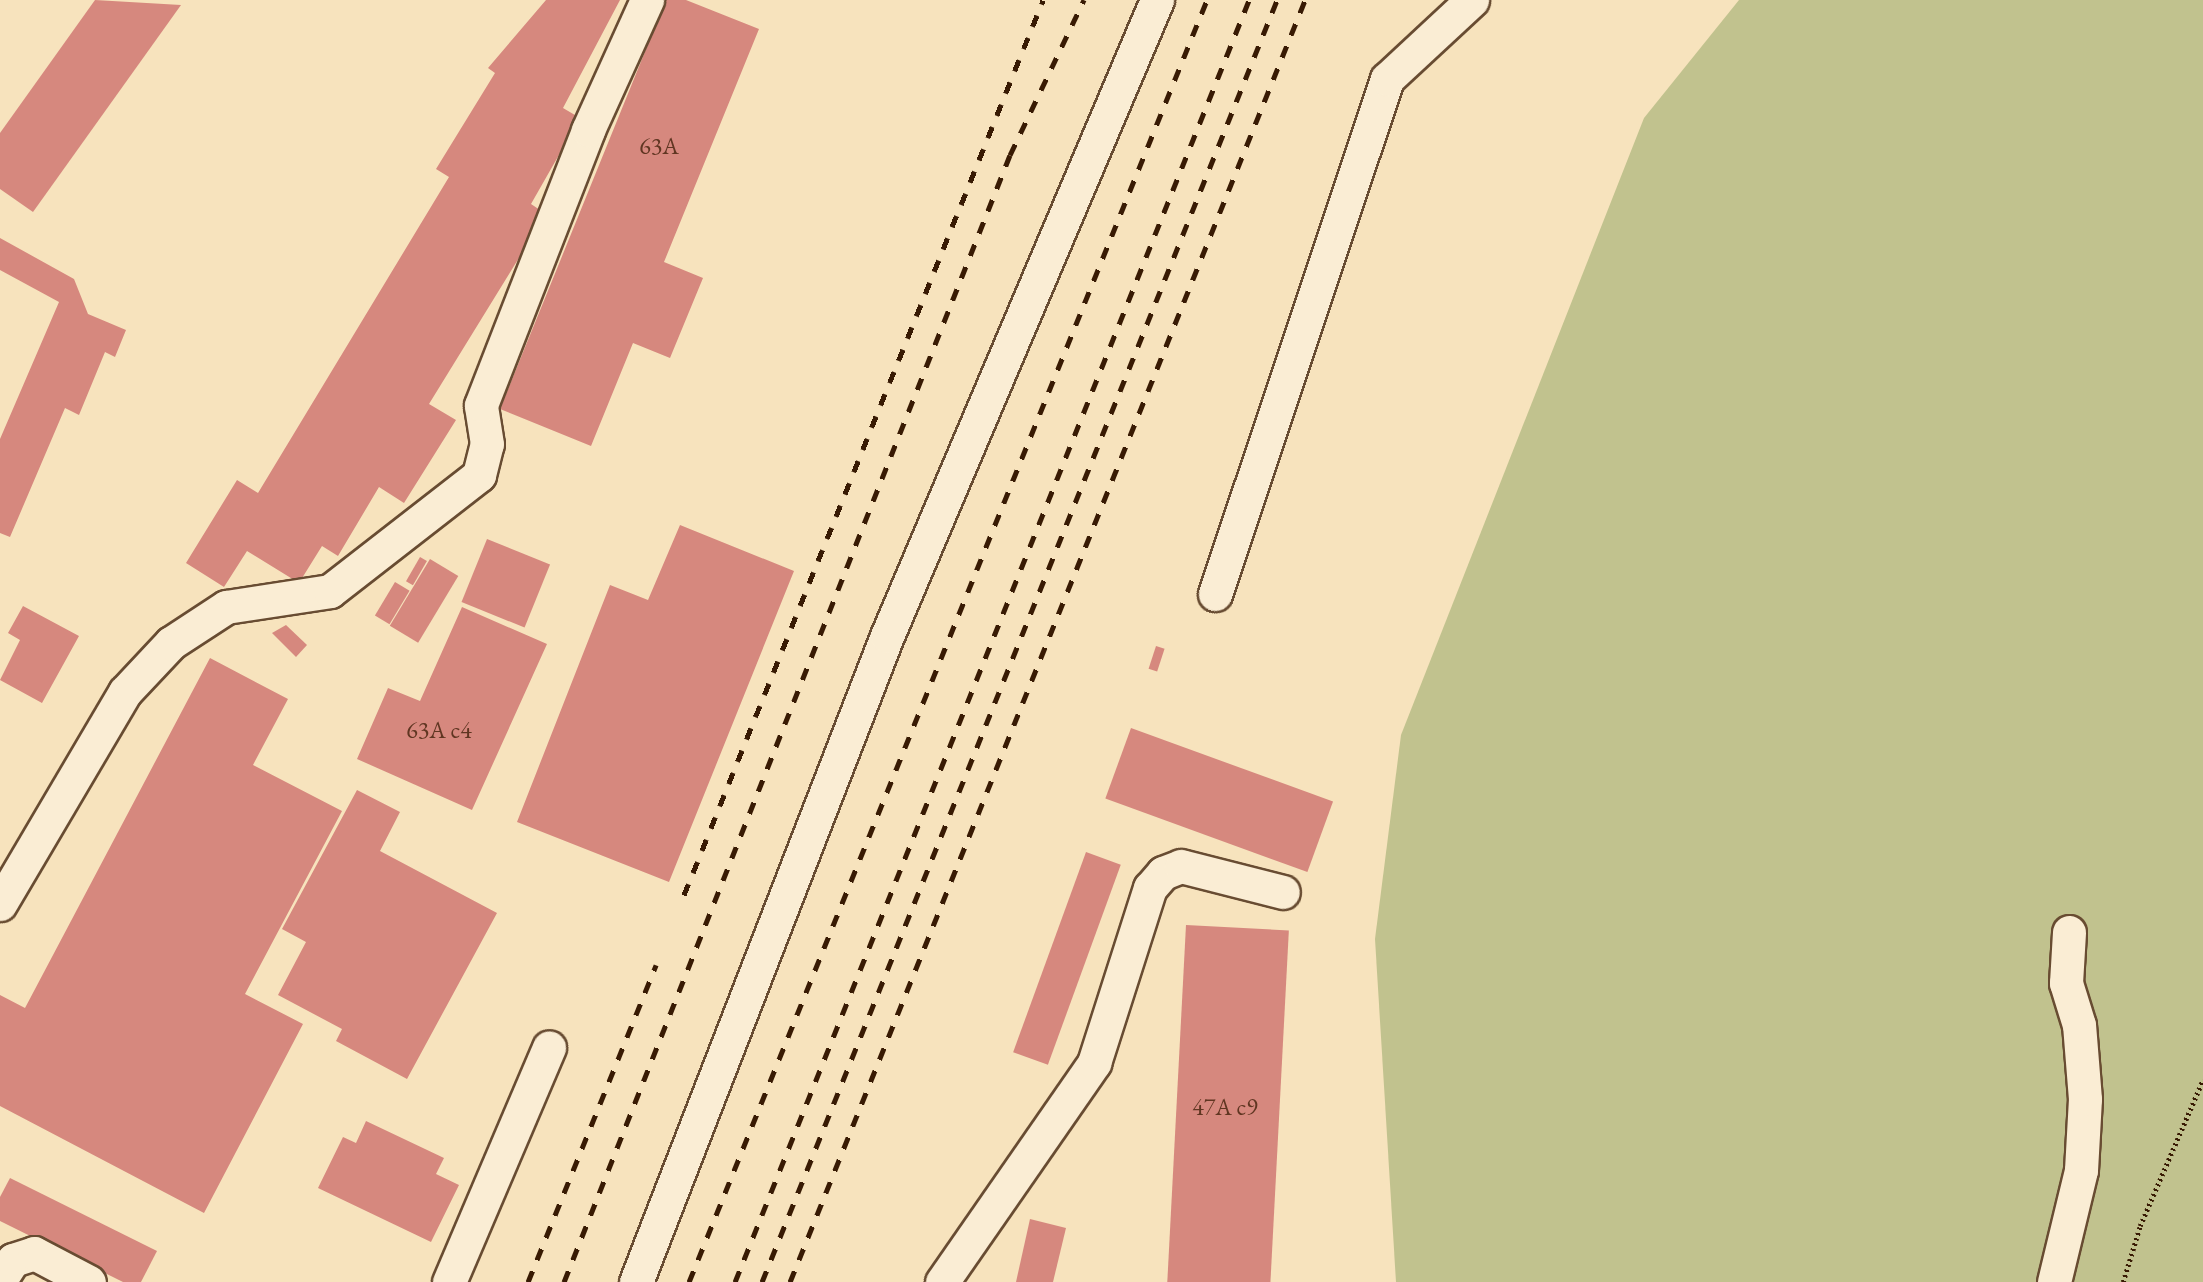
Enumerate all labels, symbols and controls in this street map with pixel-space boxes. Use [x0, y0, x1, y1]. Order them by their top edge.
house number: 63А [639, 132, 679, 160]
house number: 63А с4 [406, 716, 472, 744]
house number: 47А с9 [1192, 1093, 1258, 1121]

